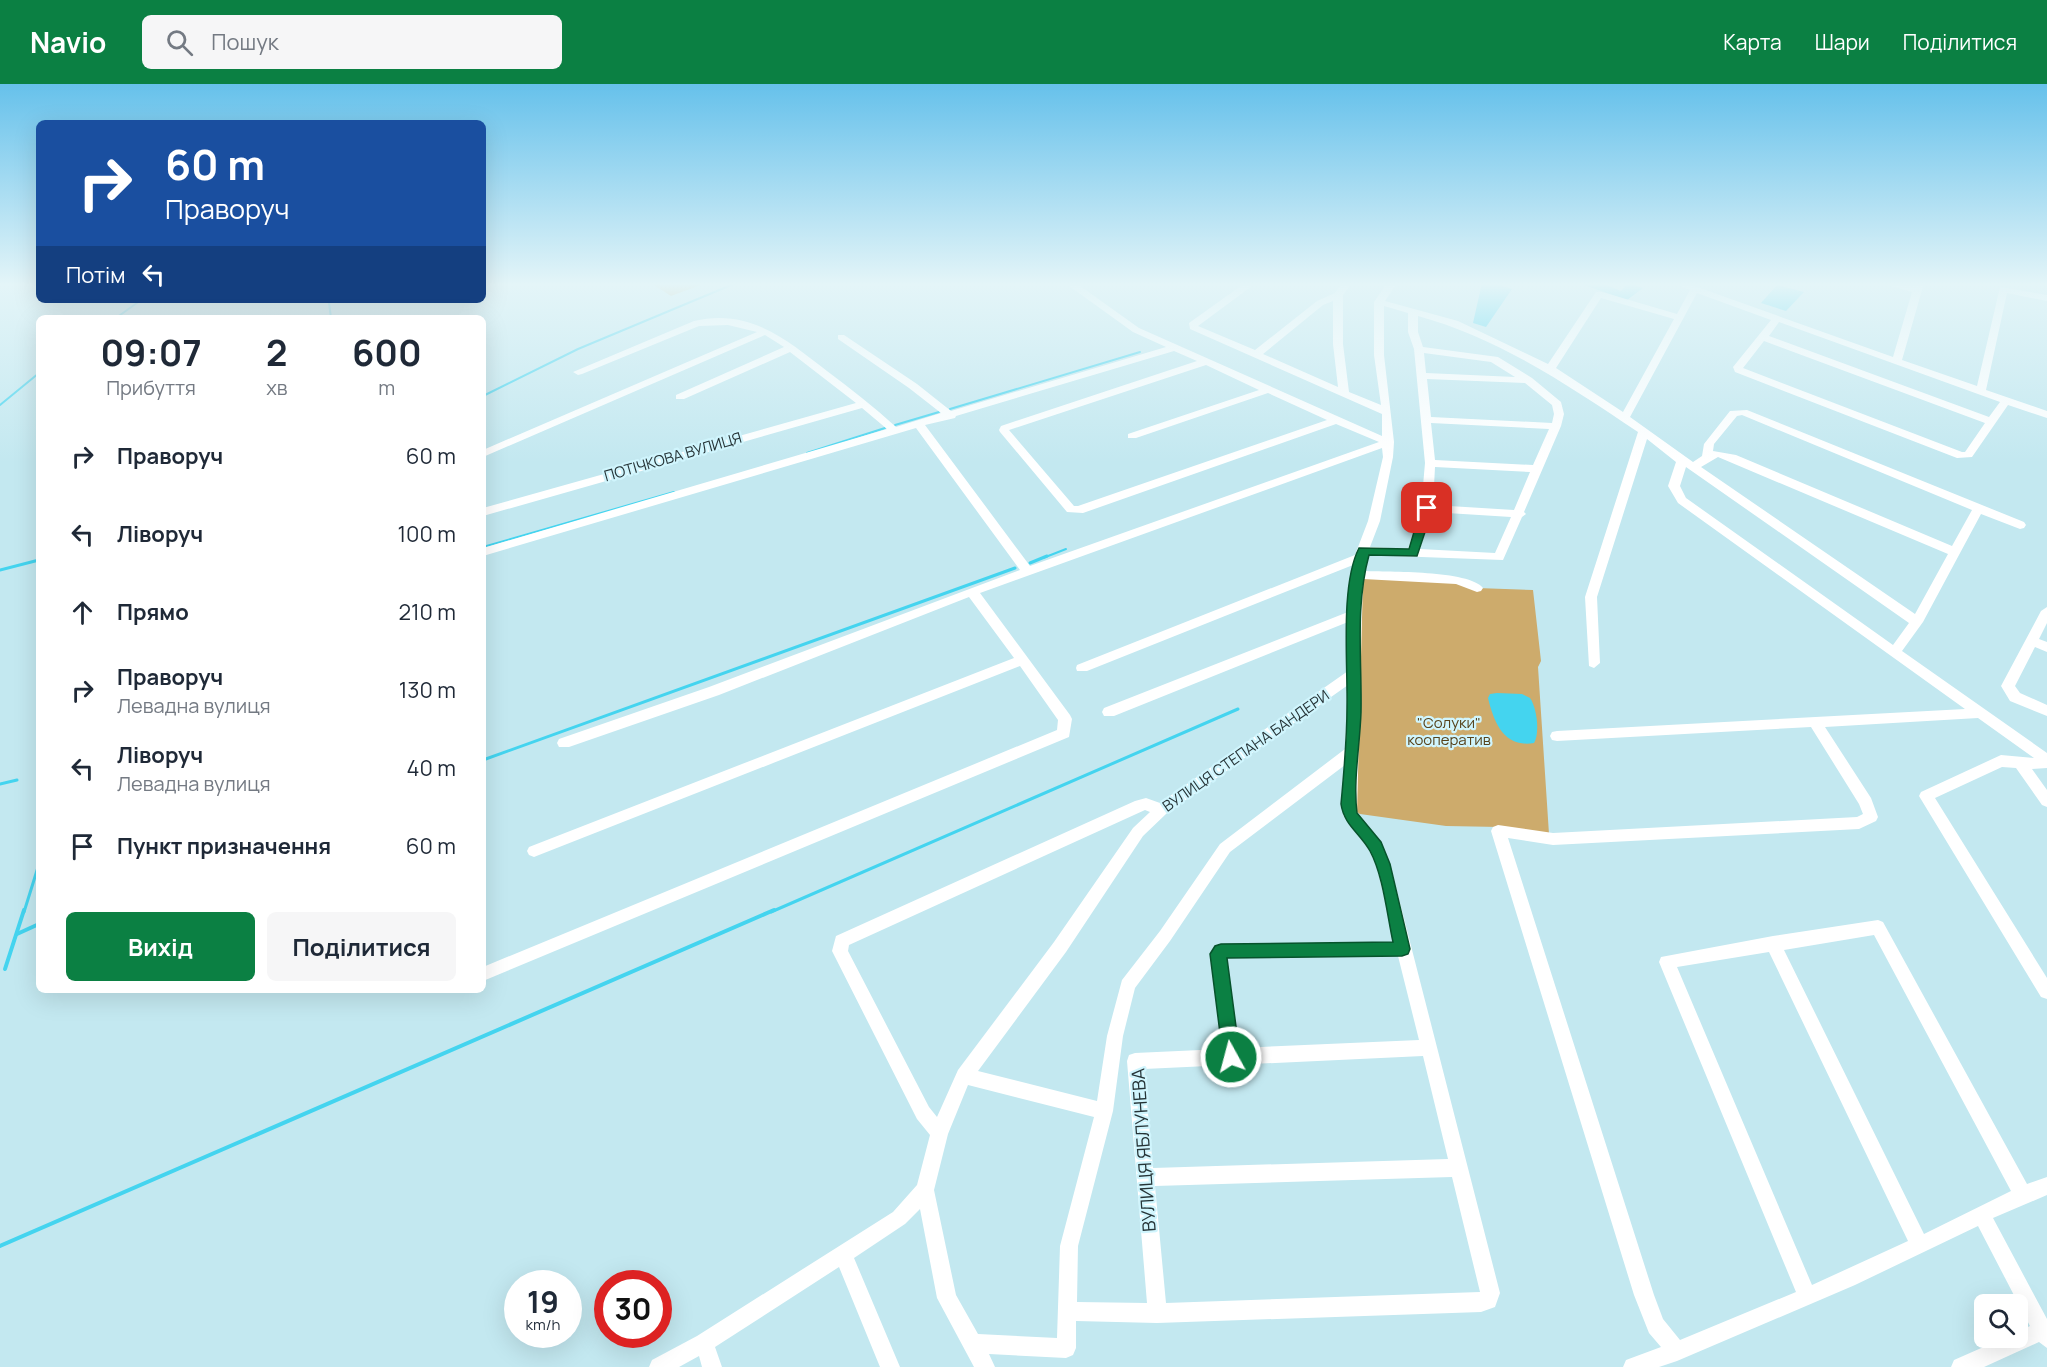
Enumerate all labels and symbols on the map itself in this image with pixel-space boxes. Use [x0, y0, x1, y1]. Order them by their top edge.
street label: ПОТІЧКОВА ВУЛИЦЯ [602, 427, 744, 486]
pin [1401, 482, 1452, 533]
street label: ВУЛИЦЯ СТЕПАНА БАНДЕРИ [1158, 685, 1333, 816]
park label: "Солуки" кооператив [1407, 712, 1491, 750]
position arrow [1199, 1025, 1263, 1089]
street label: ВУЛИЦЯ ЯБЛУНЕВА [1125, 1067, 1161, 1233]
speed limit sign: 30 [594, 1270, 672, 1348]

